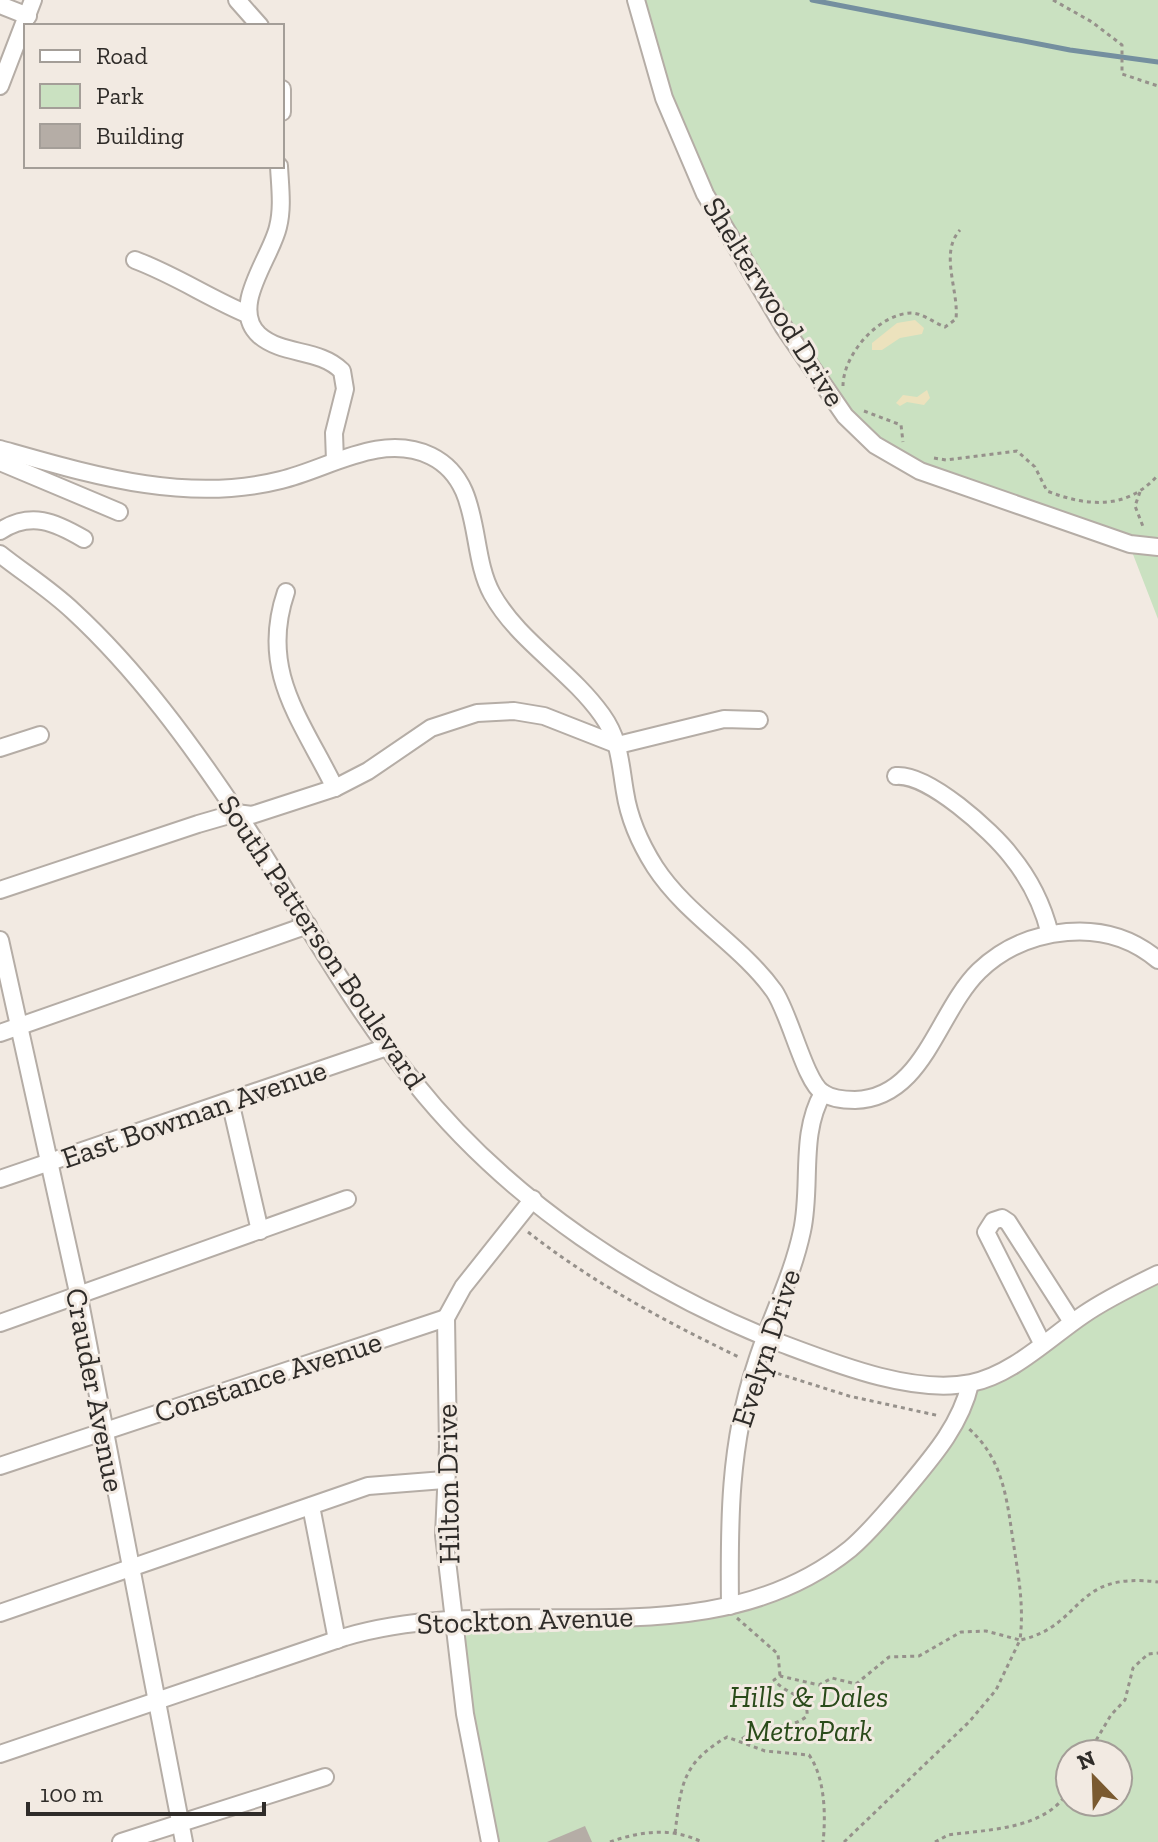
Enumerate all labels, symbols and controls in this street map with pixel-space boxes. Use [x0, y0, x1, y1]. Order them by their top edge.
legend [24, 24, 284, 168]
text: Road [96, 41, 148, 70]
text: Park [96, 81, 144, 110]
text: Building [96, 121, 184, 150]
street label: Shelterwood Drive [695, 191, 853, 413]
street label: South Patterson Boulevard [210, 788, 434, 1096]
street label: East Bowman Avenue [57, 1052, 331, 1176]
street label: Evelyn Drive [724, 1264, 808, 1432]
street label: Crauder Avenue [58, 1285, 132, 1495]
street label: Constance Avenue [150, 1323, 386, 1431]
street label: Hilton Drive [429, 1404, 467, 1564]
street label: Stockton Avenue [416, 1598, 634, 1642]
park label: Hills & Dales MetroPark [729, 1679, 889, 1749]
north arrow [1054, 1738, 1134, 1818]
text: N [1073, 1744, 1100, 1776]
scale bar [28, 1766, 264, 1816]
text: 100 m [40, 1779, 103, 1808]

